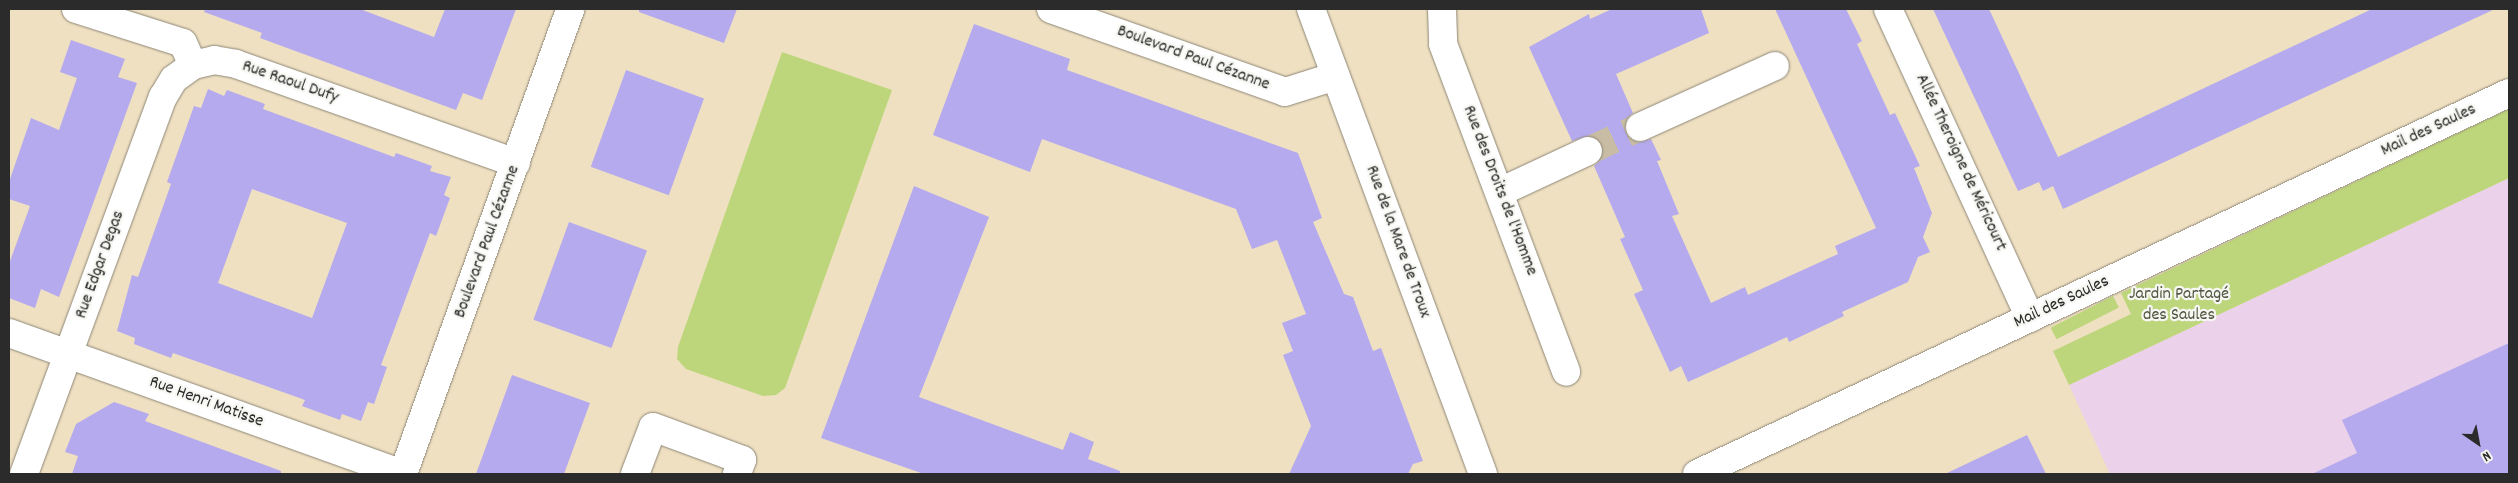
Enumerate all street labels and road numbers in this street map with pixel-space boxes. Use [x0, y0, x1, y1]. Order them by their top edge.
street label: Boulevard Paul Cézanne [1114, 21, 1272, 97]
street label: Rue Raoul Dufy [239, 56, 341, 110]
street label: Allée Theroigne de Méricourt [1909, 71, 2011, 255]
street label: Mail des Saules [2378, 100, 2480, 162]
street label: Rue des Droits de l'Homme [1457, 103, 1541, 279]
street label: Boulevard Paul Cézanne [450, 163, 526, 321]
street label: Rue de la Mare de Troux [1359, 163, 1435, 321]
street label: Rue Edgar Degas [71, 208, 131, 322]
street label: Mail des Saules [2011, 272, 2113, 334]
street label: Rue Henri Matisse [146, 372, 266, 434]

